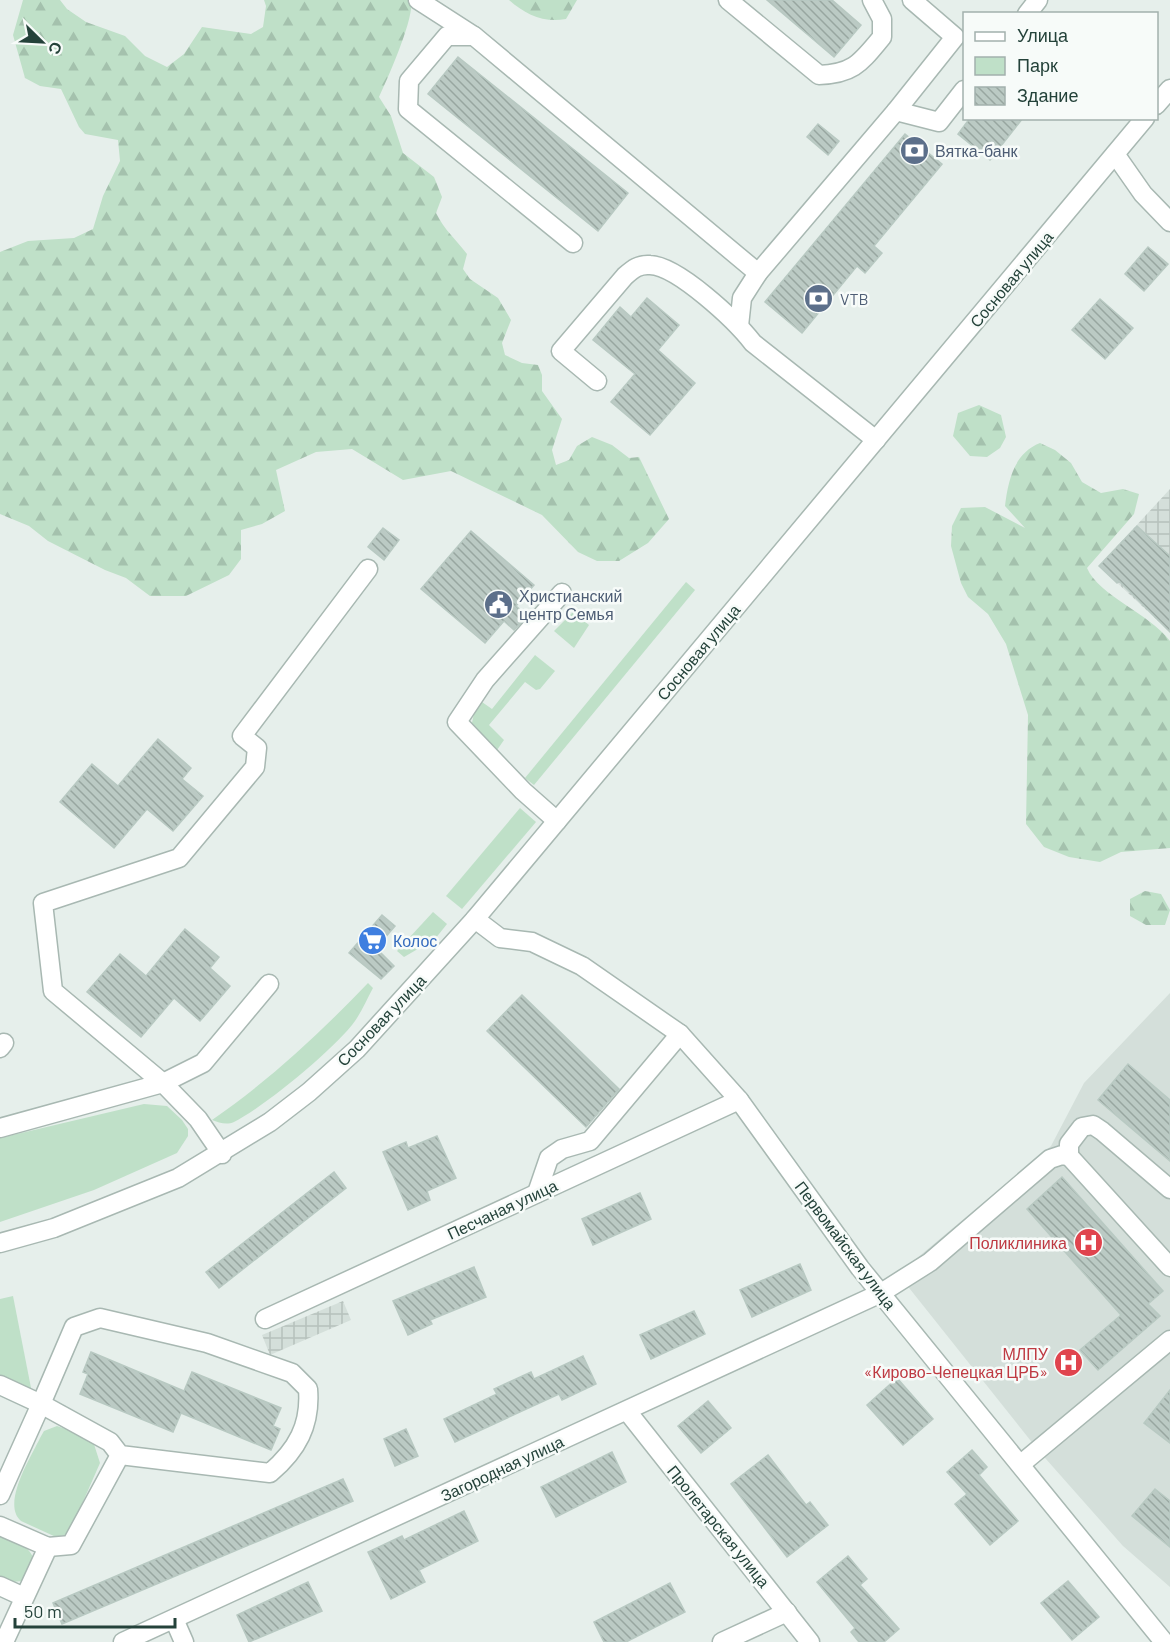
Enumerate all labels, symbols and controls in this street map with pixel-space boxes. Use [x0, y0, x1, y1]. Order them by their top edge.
north arrow [12, 12, 72, 72]
legend [963, 12, 1158, 120]
text: Улица [1017, 24, 1069, 46]
text: С [45, 39, 67, 58]
text: Парк [1017, 54, 1058, 76]
text: Здание [1017, 84, 1078, 106]
bank icon: Вятка-банк [898, 134, 930, 166]
place label: Вятка-банк [935, 141, 1019, 160]
street label: Сосновая улица [965, 227, 1057, 331]
bank icon: VTB [803, 282, 835, 314]
place label: VTB [840, 289, 869, 308]
place label: Христианский центр Семья [519, 586, 622, 623]
public building icon: Христианский центр Семья [482, 588, 514, 620]
street label: Сосновая улица [652, 600, 744, 704]
supermarket icon: Колос [356, 924, 388, 956]
place label: Колос [393, 931, 437, 950]
street label: Сосновая улица [333, 970, 429, 1069]
street label: Песчаная улица [444, 1175, 560, 1243]
street label: Первомайская улица [792, 1177, 900, 1313]
hospital icon: Поликлиника [1072, 1226, 1104, 1258]
place label: Поликлиника [969, 1233, 1067, 1252]
place label: МЛПУ «Кирово-Чепецкая ЦРБ» [864, 1344, 1049, 1381]
hospital icon: МЛПУ «Кирово-Чепецкая ЦРБ» [1053, 1346, 1085, 1378]
street label: Загородная улица [438, 1431, 567, 1505]
street label: Пролетарская улица [664, 1461, 774, 1591]
scale bar [15, 1591, 176, 1629]
text: 50 m [24, 1600, 62, 1622]

